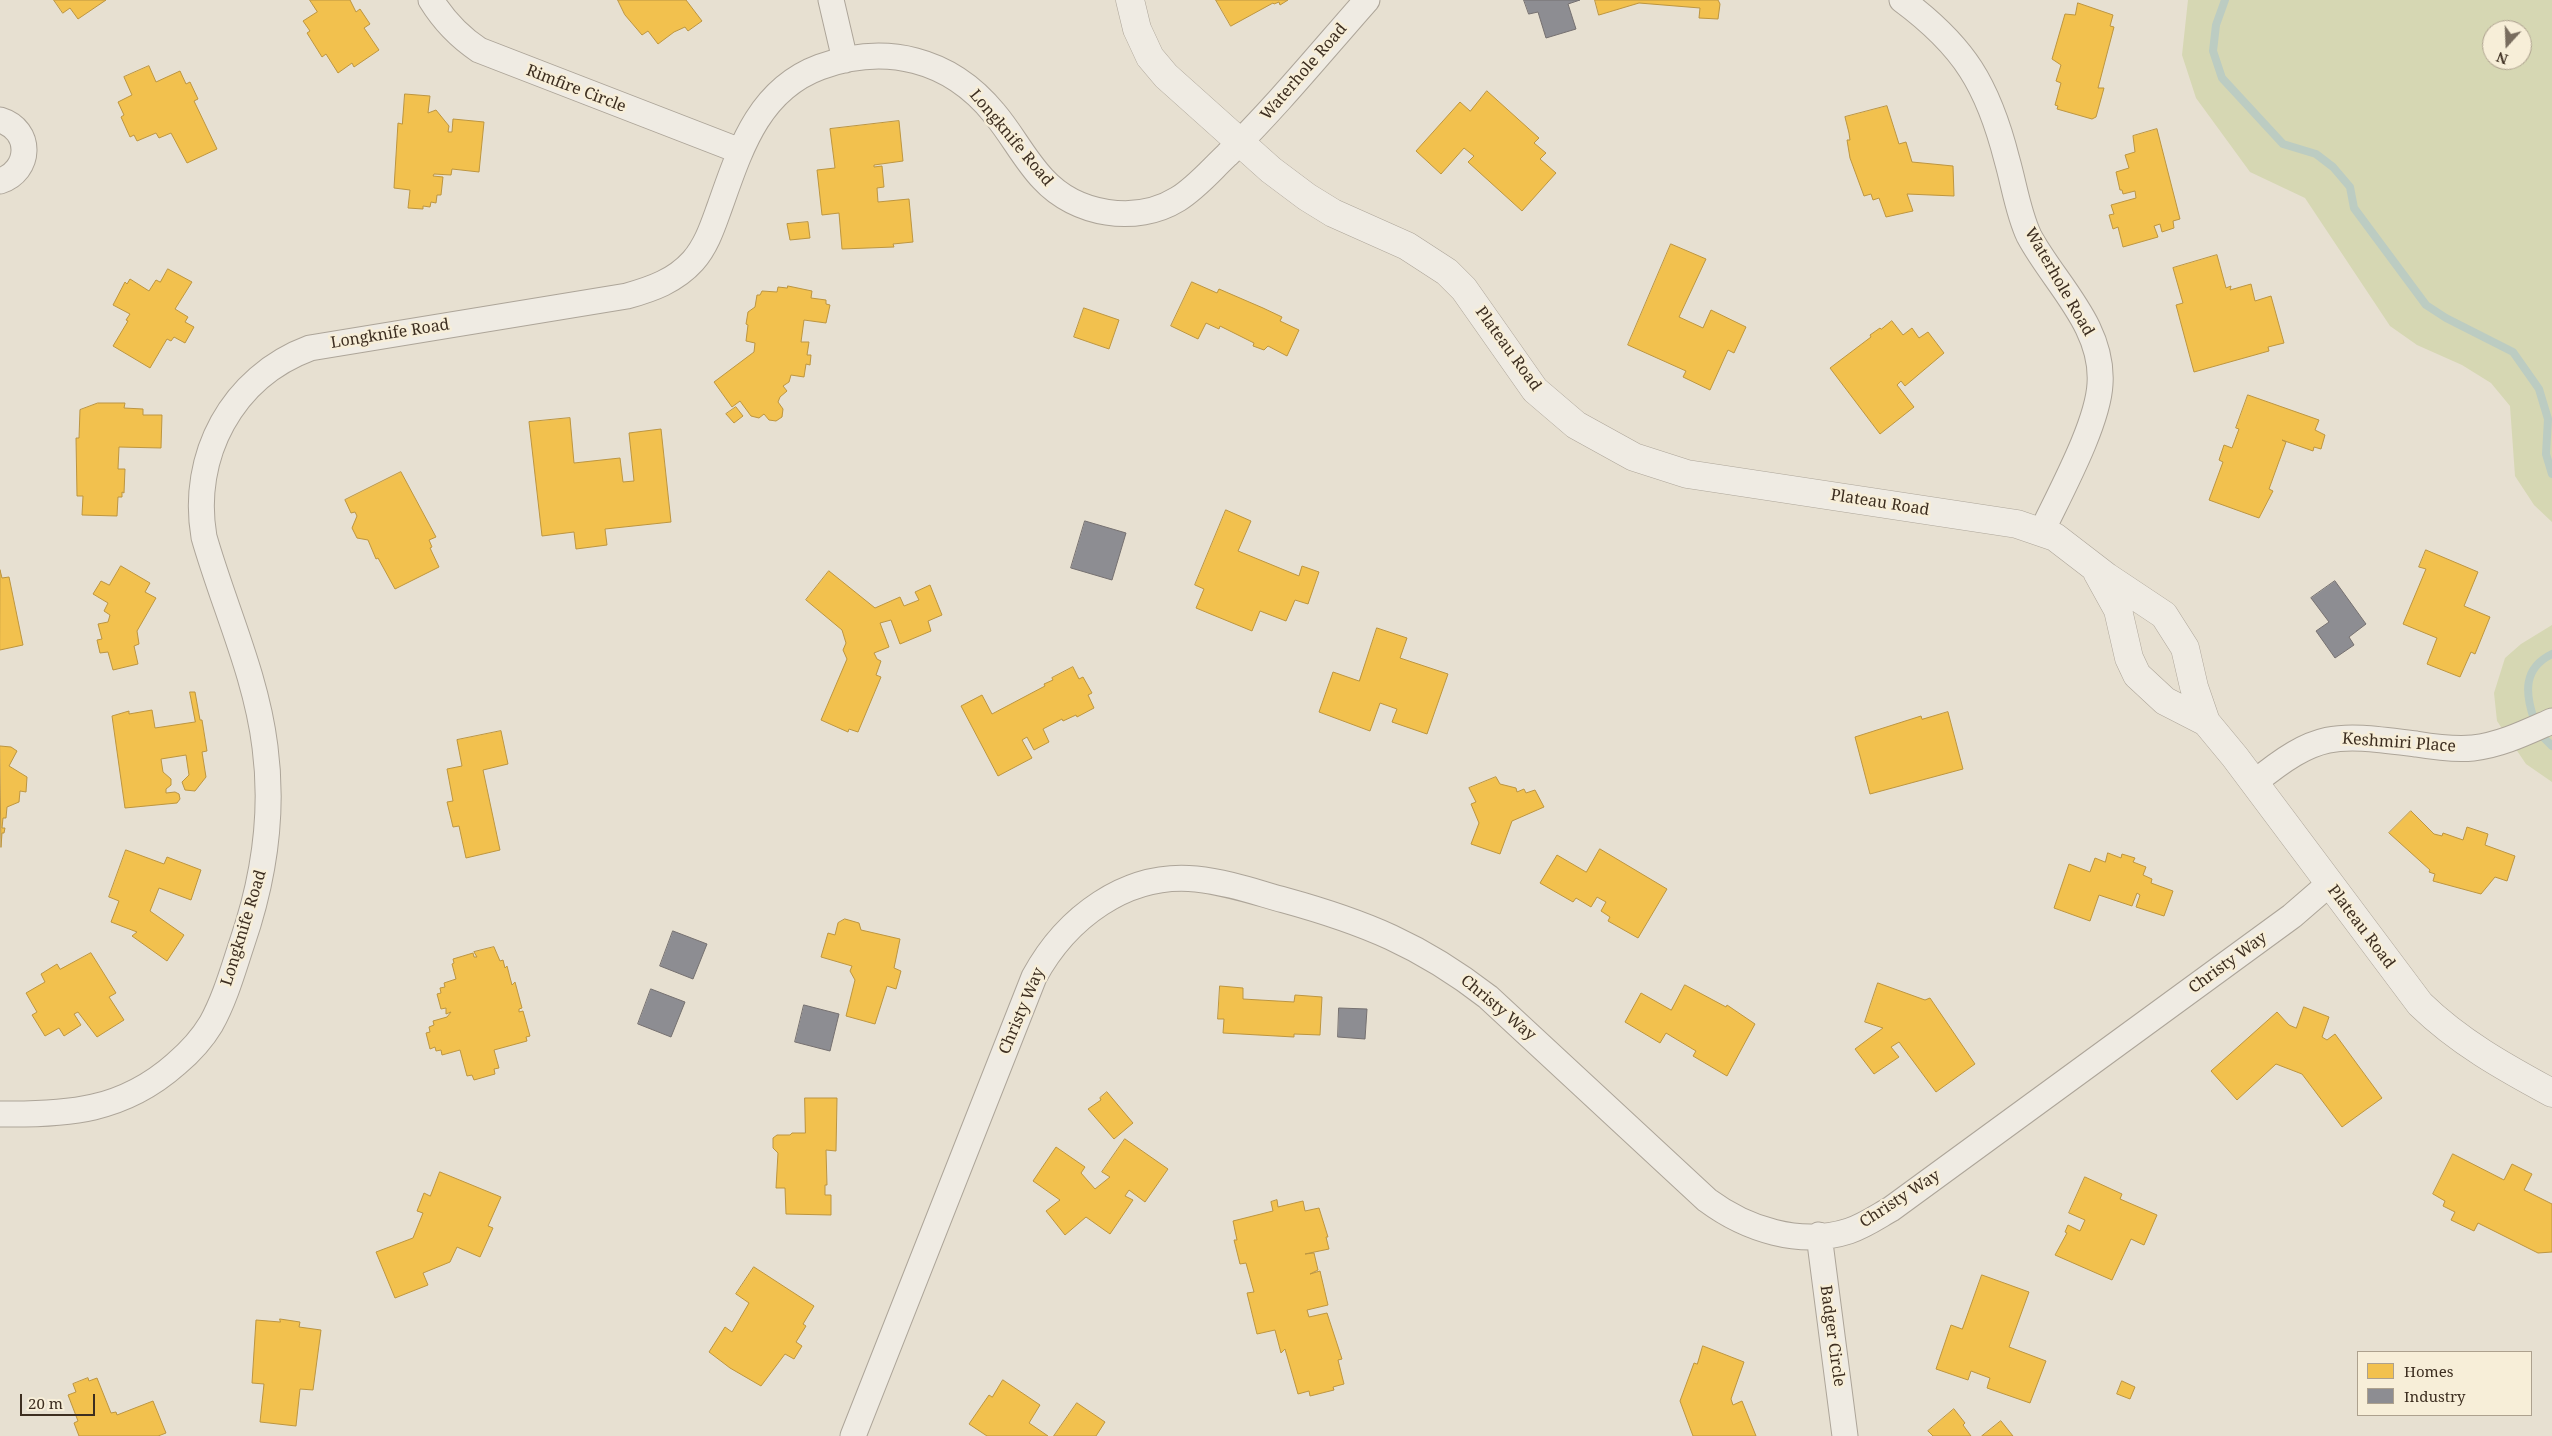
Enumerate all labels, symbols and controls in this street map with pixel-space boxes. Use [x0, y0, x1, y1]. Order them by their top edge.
street label: Waterhole Road [1257, 20, 1351, 124]
north arrow [2482, 20, 2532, 70]
text: N [2494, 48, 2510, 69]
street label: Rimfire Circle [523, 61, 629, 117]
street label: Longknife Road [965, 86, 1057, 190]
street label: Waterhole Road [2020, 224, 2098, 340]
street label: Plateau Road [1471, 303, 1545, 395]
street label: Longknife Road [329, 315, 451, 353]
street label: Plateau Road [1829, 486, 1931, 520]
street label: Keshmiri Place [2342, 729, 2456, 757]
street label: Longknife Road [217, 868, 271, 988]
street label: Plateau Road [2323, 881, 2399, 973]
street label: Christy Way [2185, 928, 2271, 998]
street label: Christy Way [995, 965, 1049, 1057]
street label: Christy Way [1457, 971, 1539, 1045]
street label: Christy Way [1856, 1166, 1944, 1232]
street label: Badger Circle [1815, 1284, 1849, 1388]
legend [2357, 1351, 2532, 1416]
text: Homes [2404, 1361, 2454, 1381]
scale bar [22, 1384, 98, 1416]
text: Industry [2404, 1386, 2466, 1406]
text: 20 m [28, 1393, 63, 1413]

